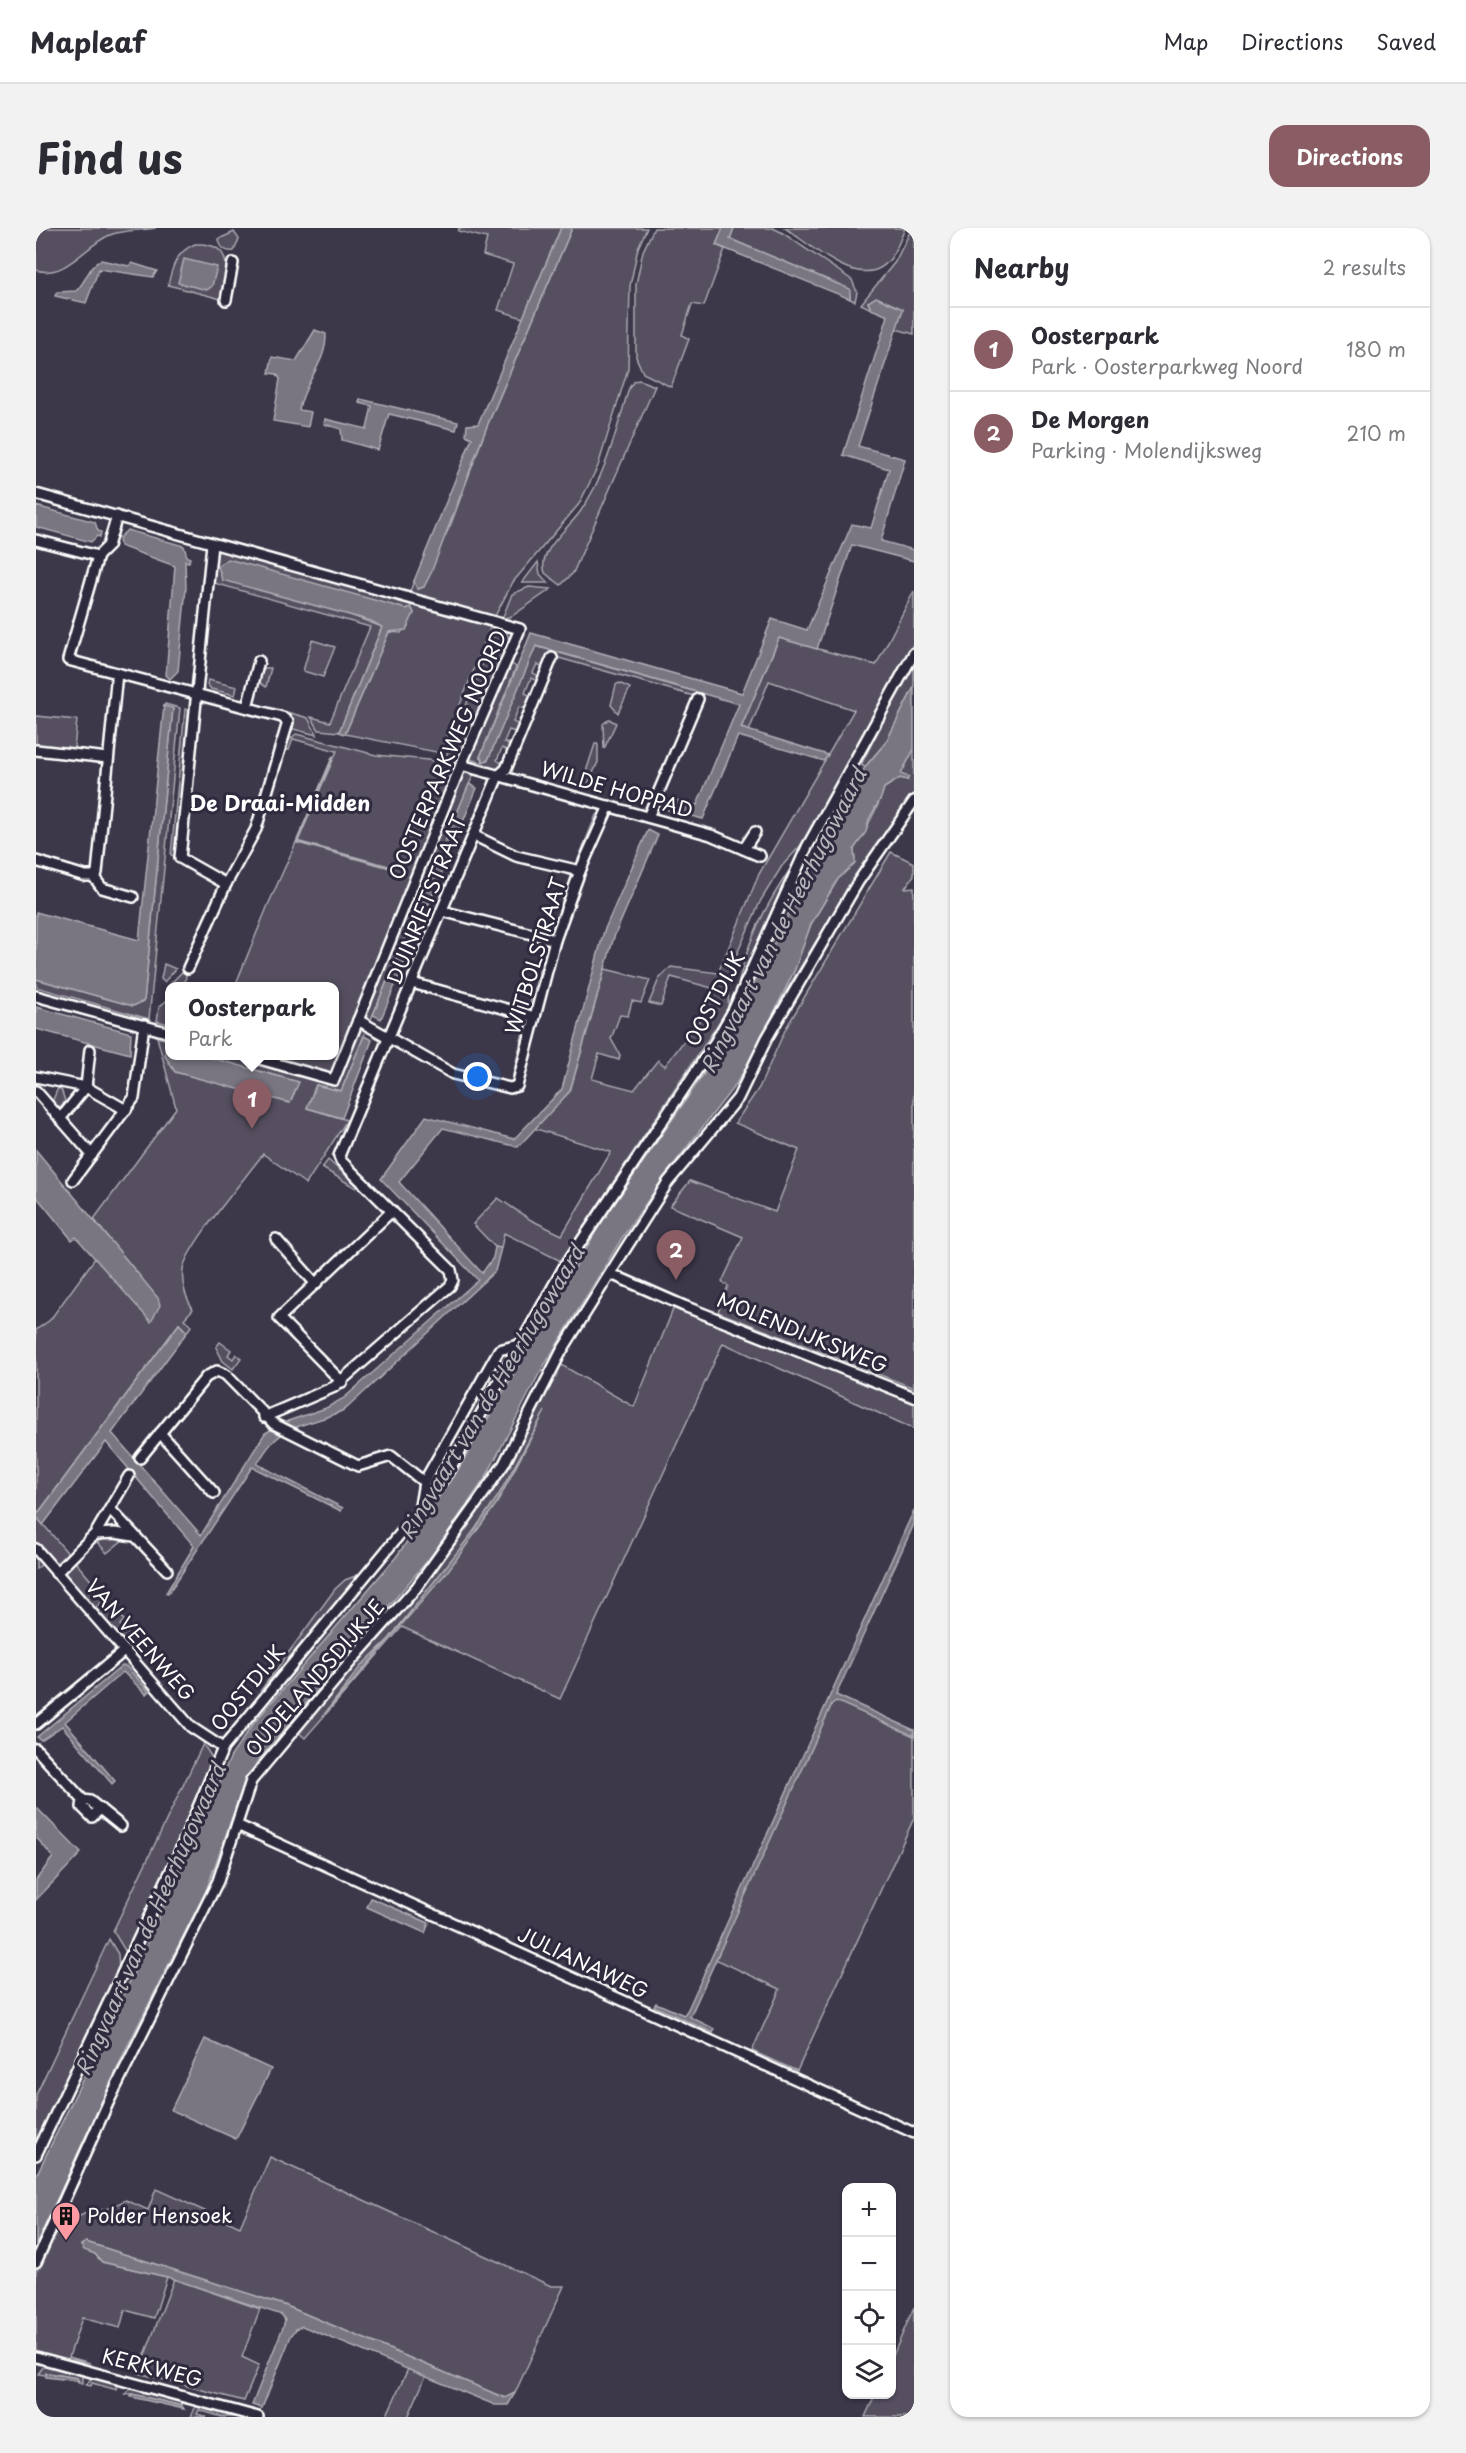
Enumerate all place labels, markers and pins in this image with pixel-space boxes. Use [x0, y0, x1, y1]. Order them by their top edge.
pin: 1 [232, 1080, 272, 1129]
pin: 2 [656, 1230, 696, 1280]
building icon: Polder Hensoek [50, 2200, 82, 2242]
place label: Polder Hensoek [87, 2200, 233, 2230]

